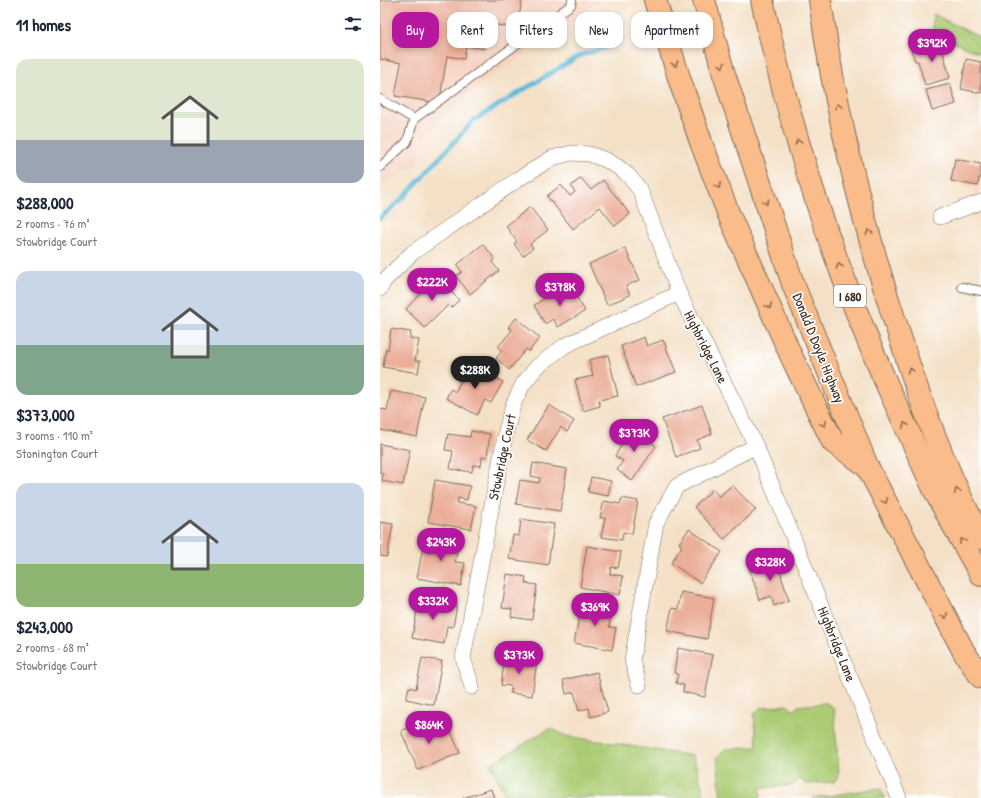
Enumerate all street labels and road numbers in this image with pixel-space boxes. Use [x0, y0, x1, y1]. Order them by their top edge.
road number: I 680 [834, 285, 866, 307]
street label: Donald D Doyle Highway [788, 290, 850, 406]
street label: Highbridge Lane [679, 307, 733, 387]
street label: Stowbridge Court [483, 412, 521, 502]
street label: Highbridge Lane [813, 604, 861, 685]

